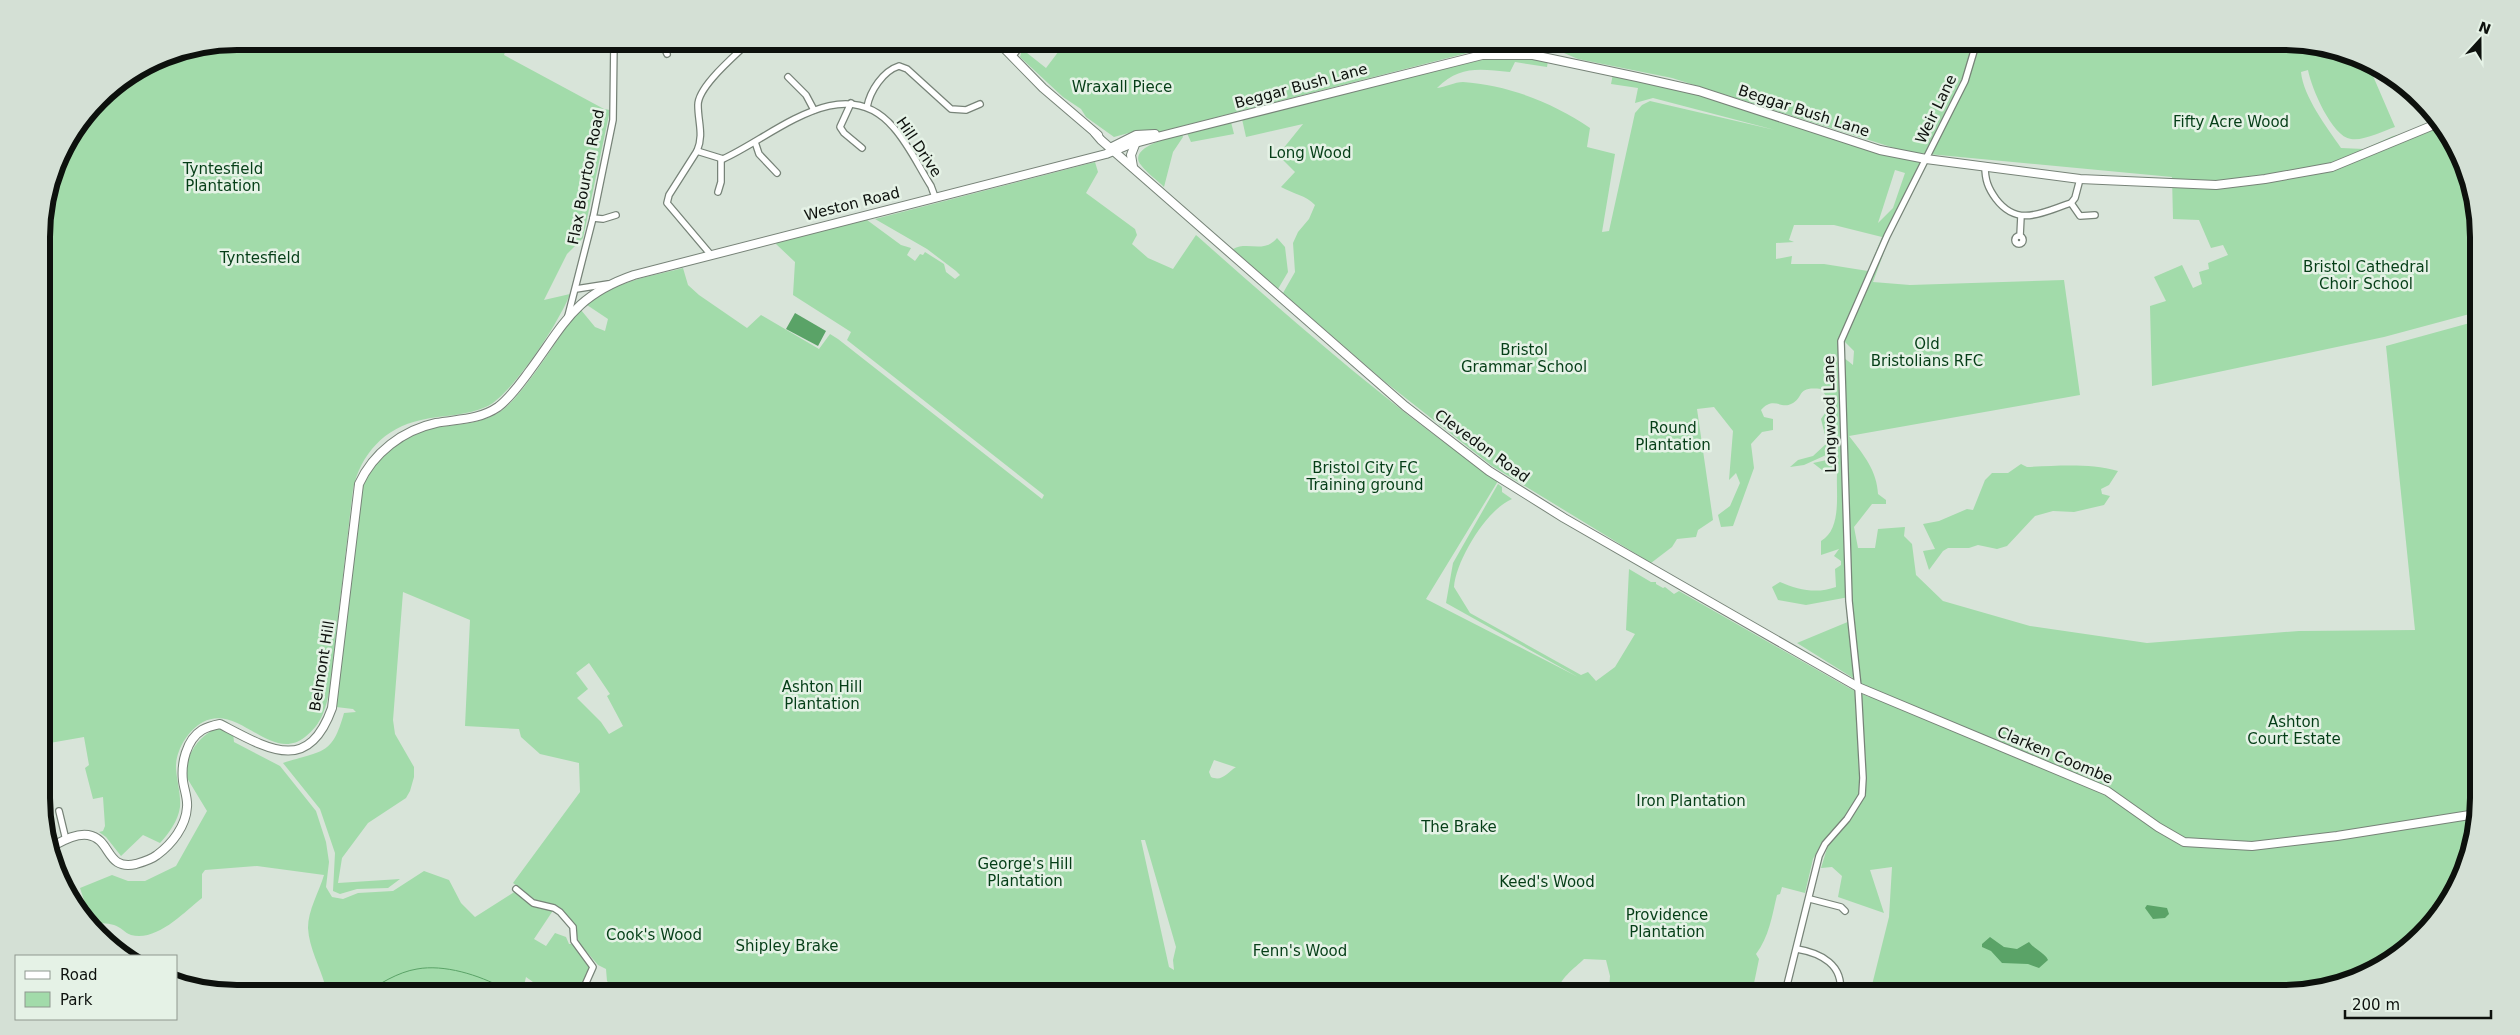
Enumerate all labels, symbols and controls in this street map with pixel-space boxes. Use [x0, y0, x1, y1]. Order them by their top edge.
north arrow [2455, 15, 2505, 65]
text: N [2476, 18, 2493, 37]
street label: Beggar Bush Lane [1233, 60, 1369, 112]
street label: Weir Lane [1912, 72, 1960, 146]
park label: Wraxall Piece [1072, 78, 1172, 96]
street label: Beggar Bush Lane [1736, 81, 1872, 141]
street label: Flax Bourton Road [564, 108, 608, 246]
park label: Fifty Acre Wood [2173, 113, 2289, 131]
street label: Hill Drive [892, 114, 946, 180]
park label: Long Wood [1269, 144, 1351, 162]
park label: Tyntesfield Plantation [182, 160, 263, 195]
street label: Weston Road [802, 183, 902, 225]
park label: Tyntesfield [219, 249, 300, 267]
park label: Bristol Cathedral Choir School [2303, 258, 2429, 293]
park label: Old Bristolians RFC [1871, 335, 1983, 370]
park label: Bristol Grammar School [1461, 341, 1587, 376]
street label: Longwood Lane [1820, 355, 1840, 473]
street label: Clevedon Road [1431, 406, 1533, 486]
park label: Round Plantation [1635, 419, 1711, 454]
park label: Bristol City FC Training ground [1305, 459, 1424, 494]
street label: Belmont Hill [306, 619, 338, 713]
park label: Ashton Hill Plantation [782, 678, 862, 713]
park label: Ashton Court Estate [2247, 713, 2341, 748]
street label: Clarken Coombe [1994, 723, 2116, 787]
park label: Iron Plantation [1636, 792, 1746, 810]
park label: The Brake [1420, 818, 1497, 836]
park label: George's Hill Plantation [977, 855, 1073, 890]
park label: Keed's Wood [1499, 873, 1595, 891]
park label: Providence Plantation [1626, 906, 1708, 941]
park label: Cook's Wood [606, 926, 702, 944]
park label: Shipley Brake [736, 937, 838, 955]
park label: Fenn's Wood [1253, 942, 1347, 960]
legend [15, 955, 178, 1020]
text: Road [60, 966, 98, 984]
scale bar [2345, 988, 2491, 1020]
text: Park [60, 991, 93, 1009]
text: 200 m [2352, 996, 2400, 1014]

